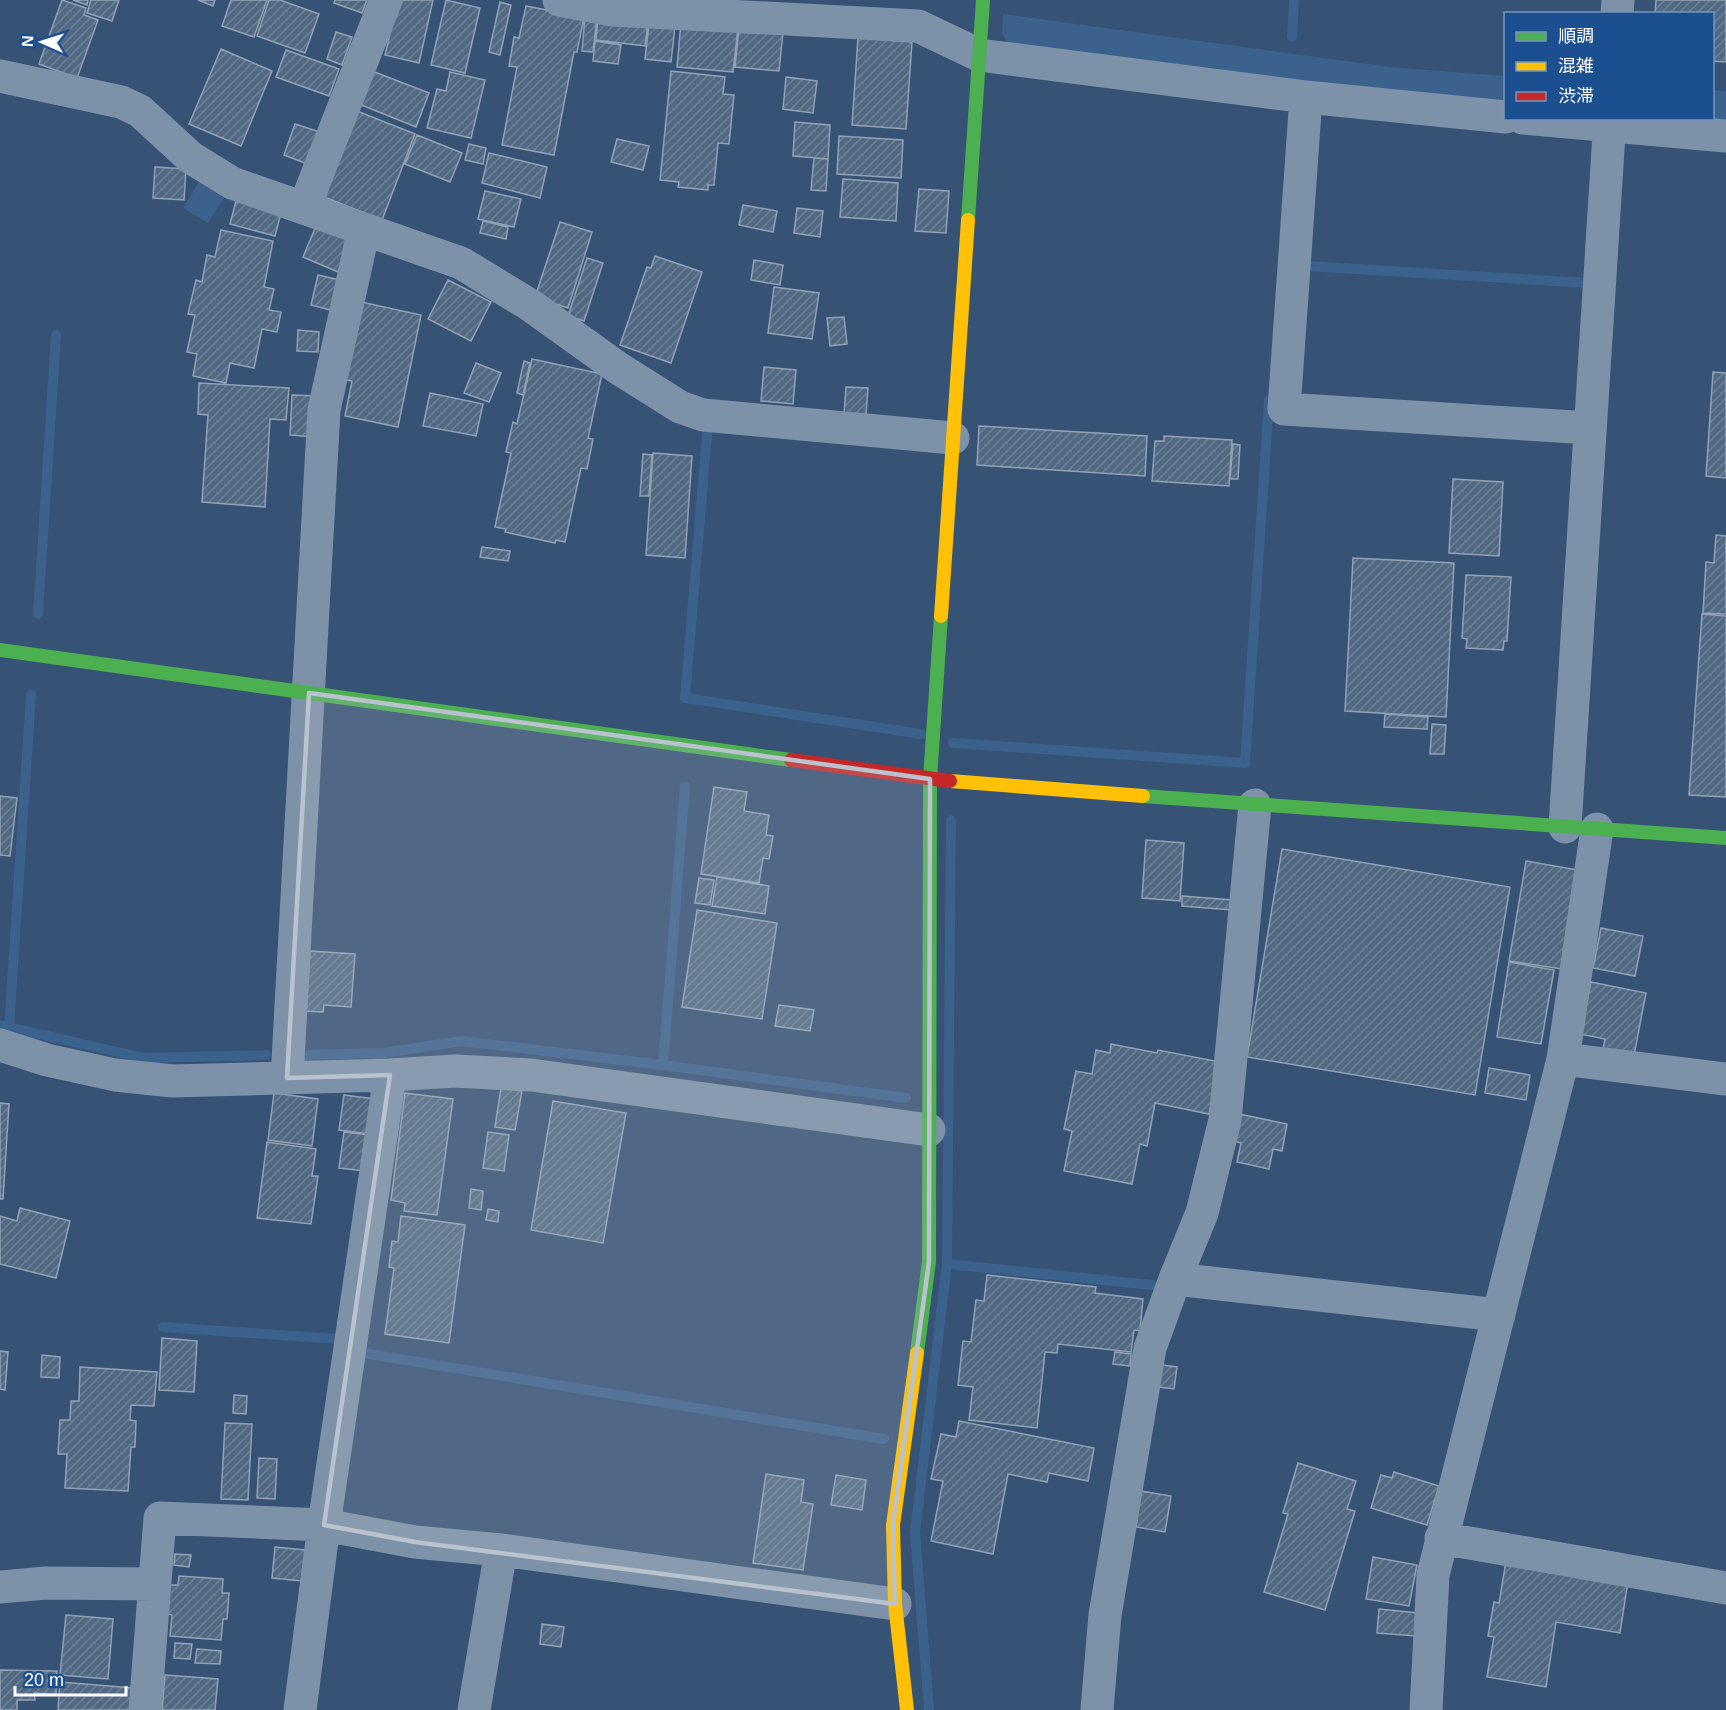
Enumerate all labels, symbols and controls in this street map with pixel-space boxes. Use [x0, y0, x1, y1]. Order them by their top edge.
north arrow [12, 12, 72, 72]
legend [1504, 12, 1714, 120]
text: 順調 [1558, 26, 1594, 46]
text: N [19, 35, 36, 47]
text: 混雑 [1558, 56, 1594, 76]
text: 渋滞 [1558, 86, 1594, 106]
scale bar [15, 1659, 126, 1697]
text: 20 m [24, 1670, 64, 1690]

